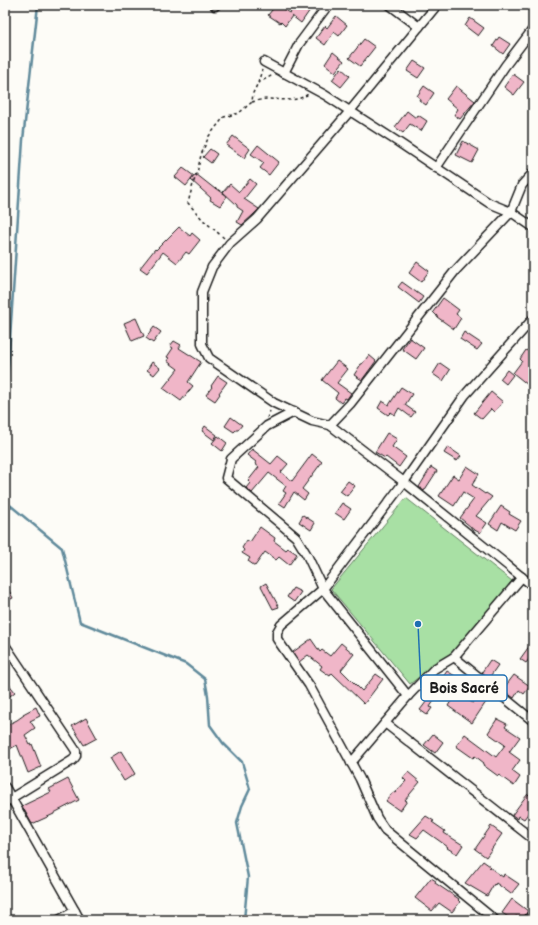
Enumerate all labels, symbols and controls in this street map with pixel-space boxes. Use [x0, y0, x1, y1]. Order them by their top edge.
callout: Bois Sacré [421, 675, 507, 701]
text: Bois Sacré [429, 680, 500, 697]

